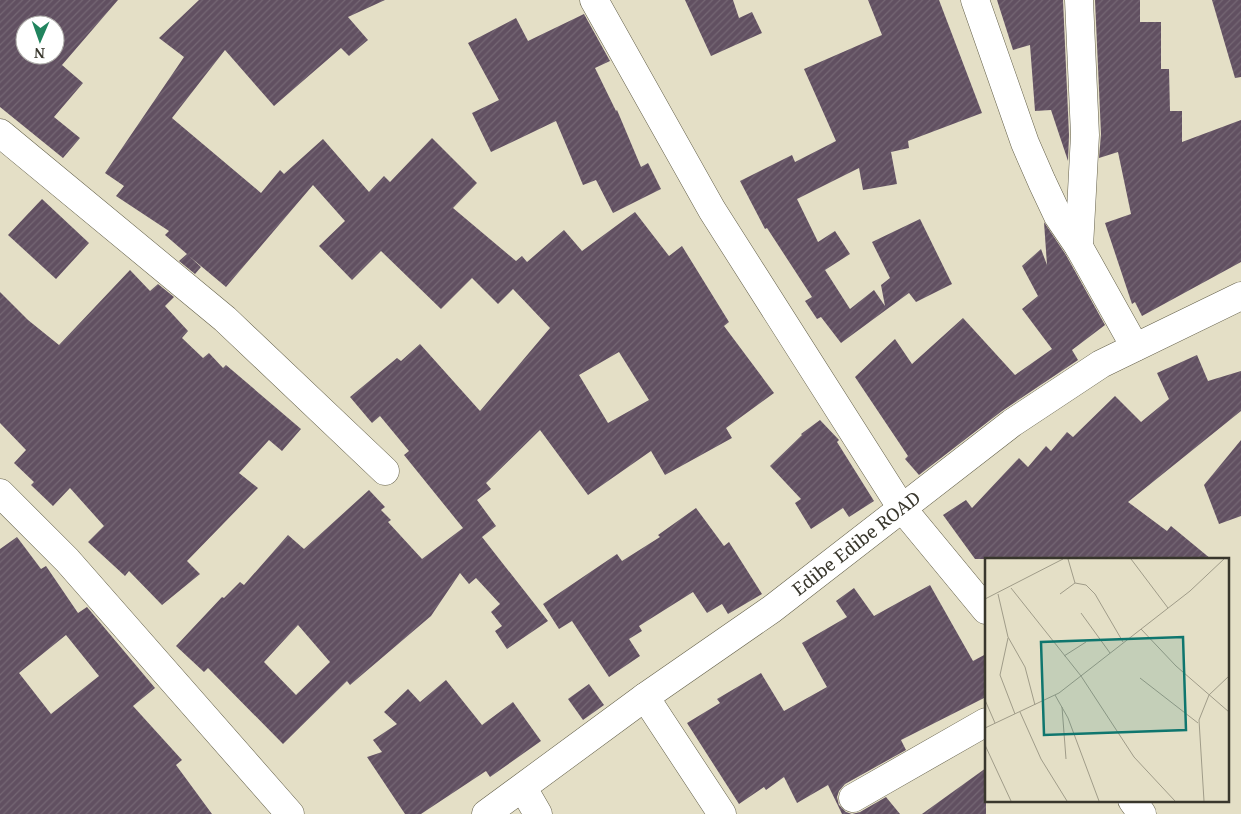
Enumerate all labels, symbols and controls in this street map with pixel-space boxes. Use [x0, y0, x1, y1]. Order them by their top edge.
north arrow [15, 15, 65, 65]
text: N [34, 44, 45, 63]
street label: Edibe Edibe ROAD [787, 485, 925, 601]
inset map [985, 558, 1228, 802]

